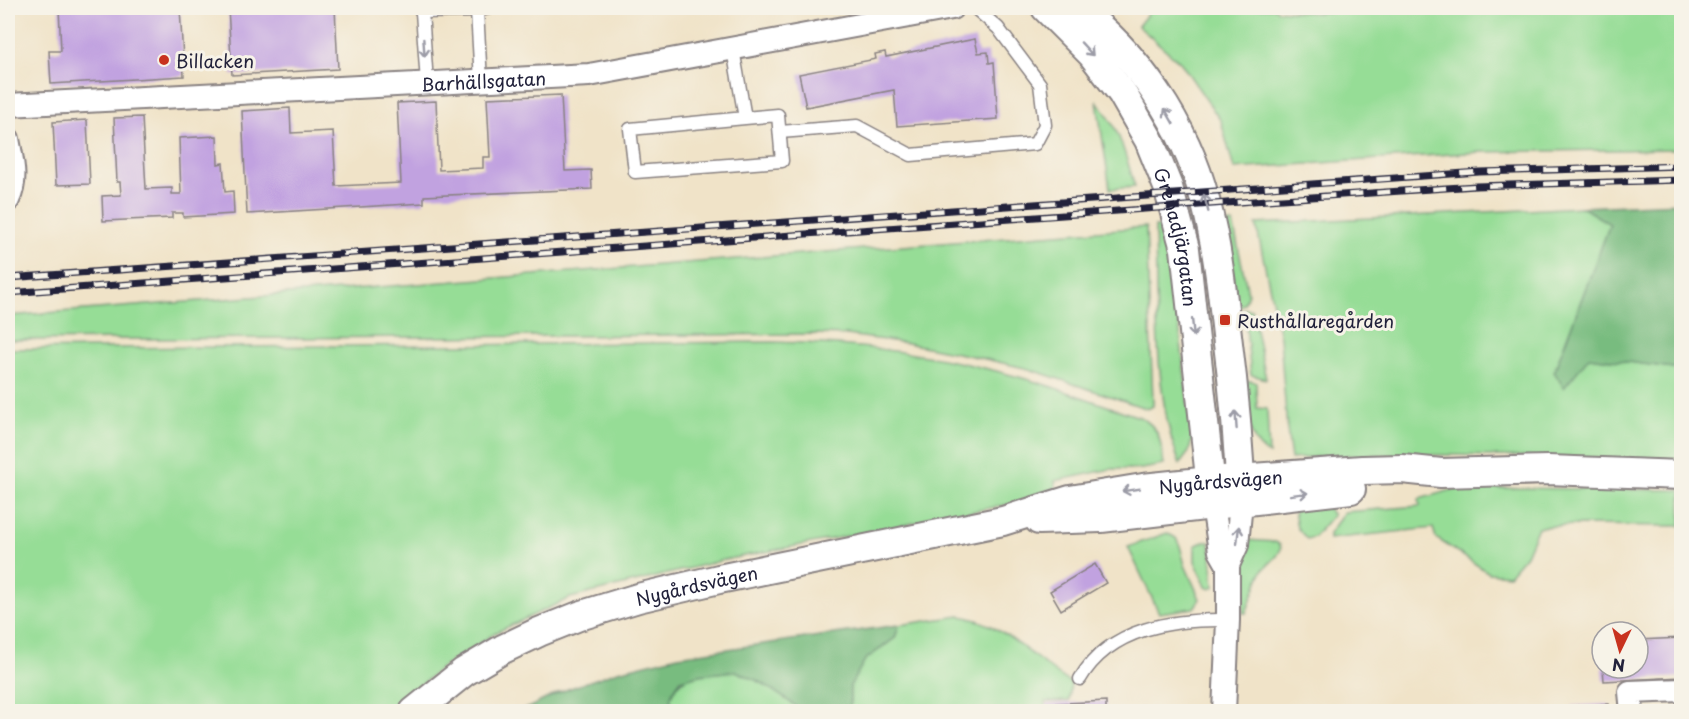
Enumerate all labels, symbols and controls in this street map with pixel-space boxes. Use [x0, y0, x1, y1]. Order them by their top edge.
one-way arrow [419, 37, 430, 57]
one-way arrow [1080, 42, 1094, 57]
place label: Billacken [176, 47, 254, 74]
marker: Billacken [157, 53, 171, 67]
street label: Barhällsgatan [420, 64, 547, 97]
one-way arrow [1163, 108, 1175, 125]
street label: Grenadjärgatan [1148, 163, 1205, 308]
one-way arrow [1199, 194, 1211, 213]
place label: Rusthållaregården [1237, 307, 1394, 334]
marker: Rusthållaregården [1218, 313, 1232, 327]
one-way arrow [1188, 317, 1199, 337]
one-way arrow [1230, 410, 1241, 430]
street label: Nygårdsvägen [1157, 462, 1284, 500]
one-way arrow [1122, 485, 1141, 496]
one-way arrow [1288, 489, 1308, 500]
one-way arrow [1233, 525, 1244, 545]
street label: Nygårdsvägen [633, 558, 760, 612]
north arrow [1590, 620, 1650, 680]
text: N [1611, 653, 1626, 678]

